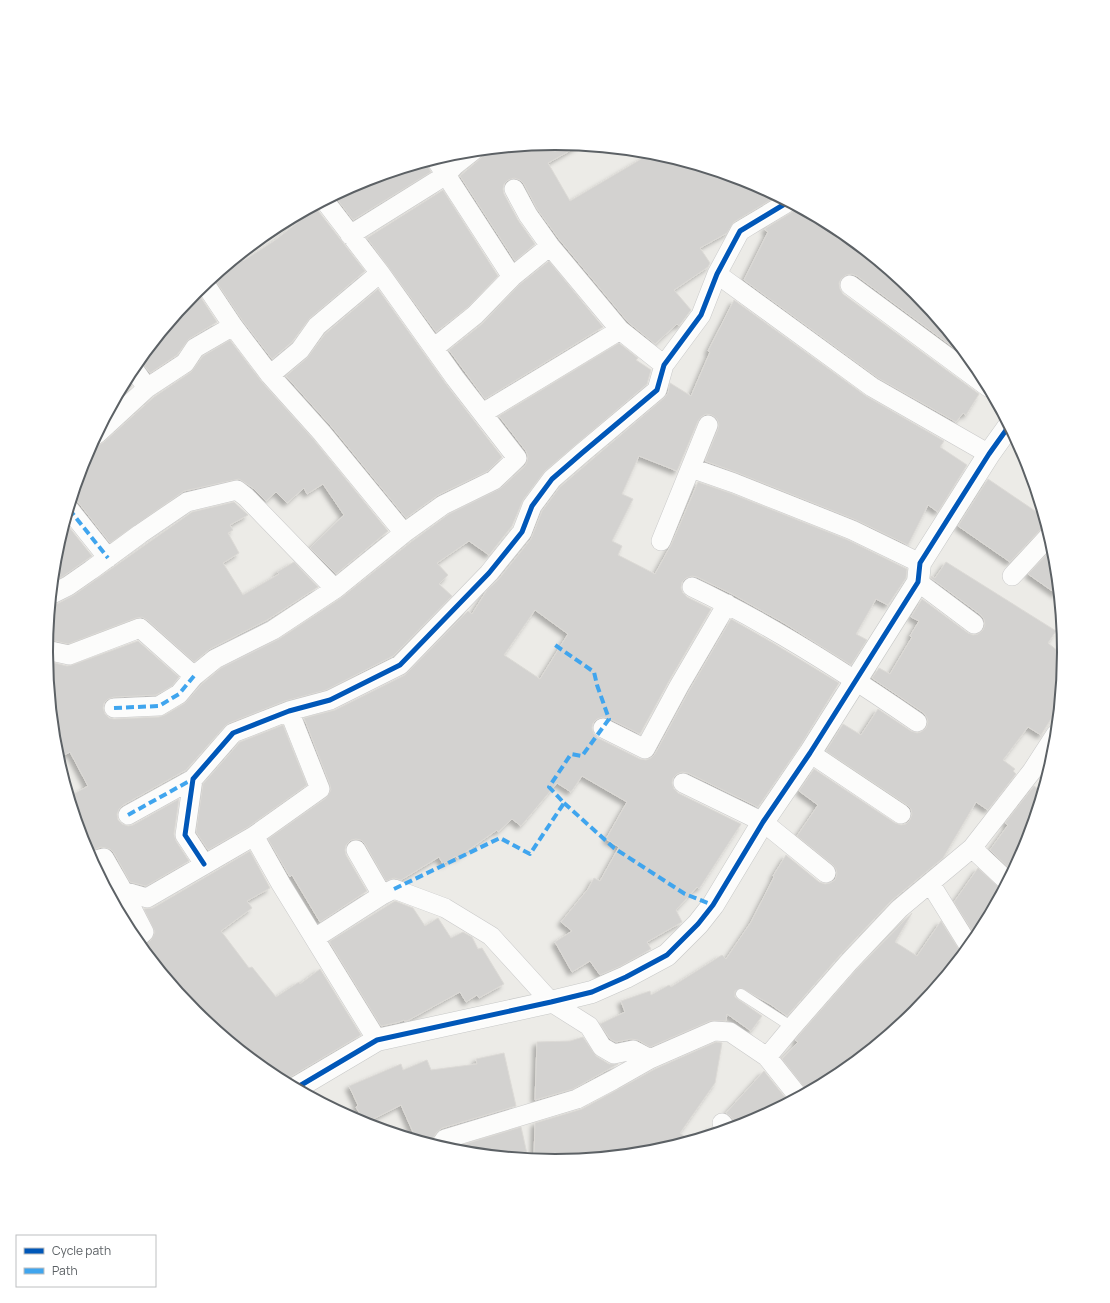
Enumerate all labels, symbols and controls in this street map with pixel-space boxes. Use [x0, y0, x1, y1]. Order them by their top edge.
legend [16, 1235, 156, 1287]
text: Cycle path [52, 1242, 111, 1259]
text: Path [52, 1262, 78, 1279]

